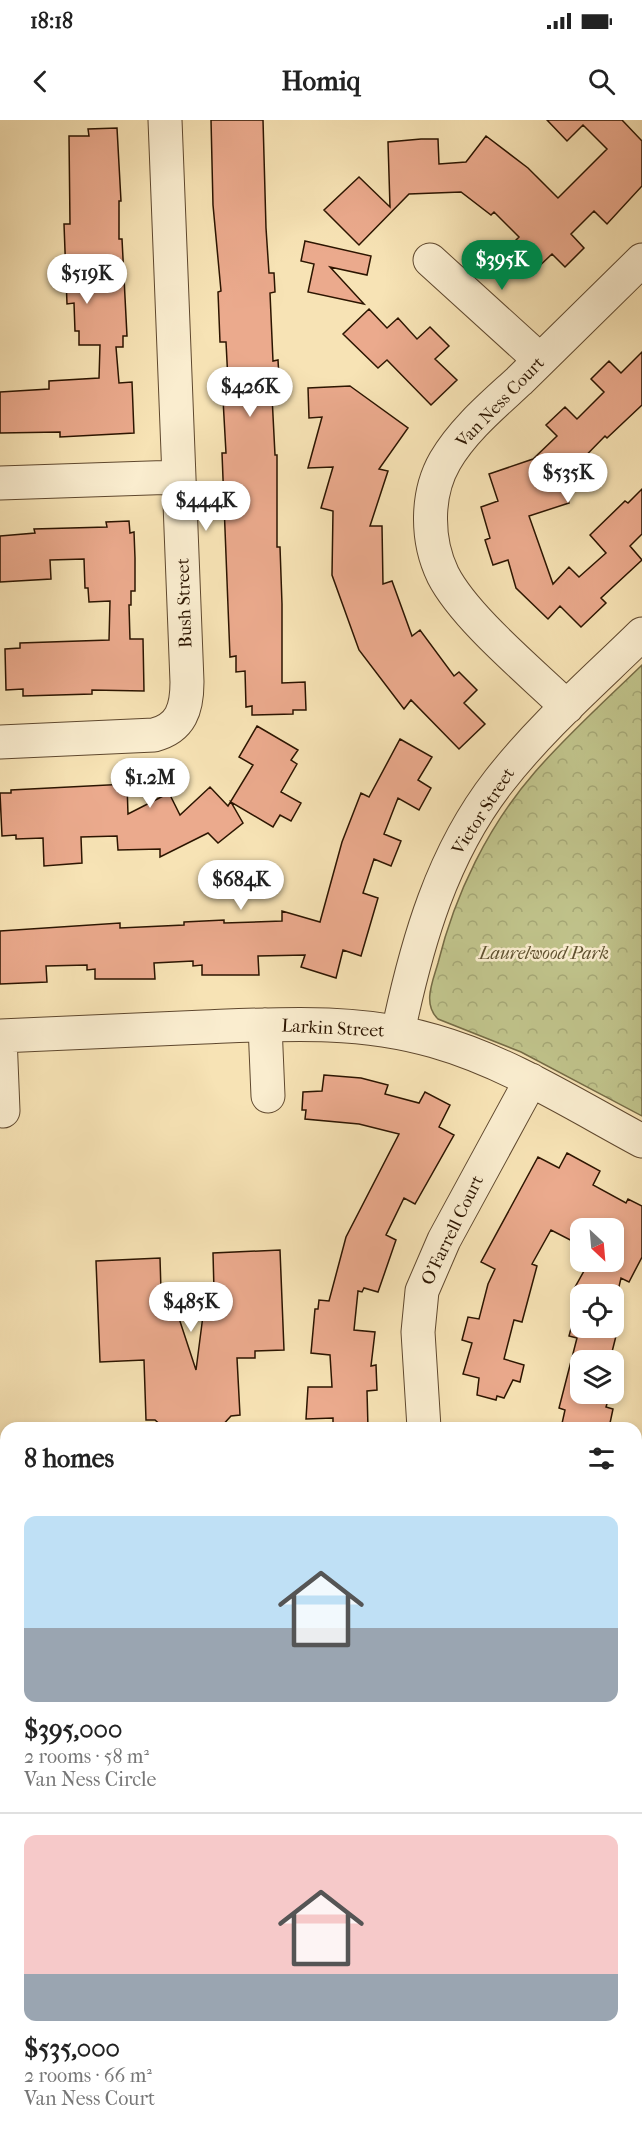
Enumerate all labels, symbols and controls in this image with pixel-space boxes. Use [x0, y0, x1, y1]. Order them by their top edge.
text: 18:18 [30, 8, 73, 34]
icon: back [24, 65, 57, 98]
text: Homiq [282, 65, 360, 97]
icon: search [585, 65, 618, 98]
pin: $395K [460, 240, 544, 291]
text: $395K [476, 248, 528, 271]
pin: $519K [45, 254, 129, 305]
text: $519K [61, 262, 113, 285]
street label: Van Ness Court [451, 352, 549, 453]
pin: $426K [208, 367, 292, 418]
text: $426K [221, 375, 279, 398]
pin: $535K [526, 453, 610, 504]
text: $535K [542, 461, 594, 484]
pin: $444K [164, 481, 248, 532]
text: $444K [175, 489, 237, 512]
street label: Bush Street [172, 557, 197, 648]
pin: $1.2M [108, 758, 192, 809]
street label: Victor Street [447, 763, 520, 859]
text: $1.2M [125, 766, 175, 789]
pin: $684K [199, 860, 283, 911]
text: $684K [212, 868, 270, 891]
park label: Laurelwood Park [477, 943, 609, 964]
street label: Larkin Street [281, 1015, 386, 1042]
street label: O'Farrell Court [417, 1171, 488, 1288]
north arrow [570, 1218, 624, 1272]
map controls [570, 1218, 624, 1404]
pin: $485K [149, 1282, 233, 1333]
button: locate [570, 1284, 624, 1338]
text: $485K [163, 1290, 219, 1313]
button: layers [570, 1350, 624, 1404]
icon: filters [585, 1442, 618, 1475]
text: 8 homes [24, 1443, 114, 1474]
icon: home [267, 1555, 375, 1663]
text: $395,000 [24, 1714, 122, 1745]
text: 2 rooms · 58 m² [24, 1745, 149, 1768]
text: Van Ness Circle [24, 1768, 156, 1791]
icon: home [267, 1874, 375, 1982]
text: $535,000 [24, 2033, 120, 2064]
text: 2 rooms · 66 m² [24, 2064, 152, 2087]
text: Van Ness Court [24, 2087, 155, 2110]

